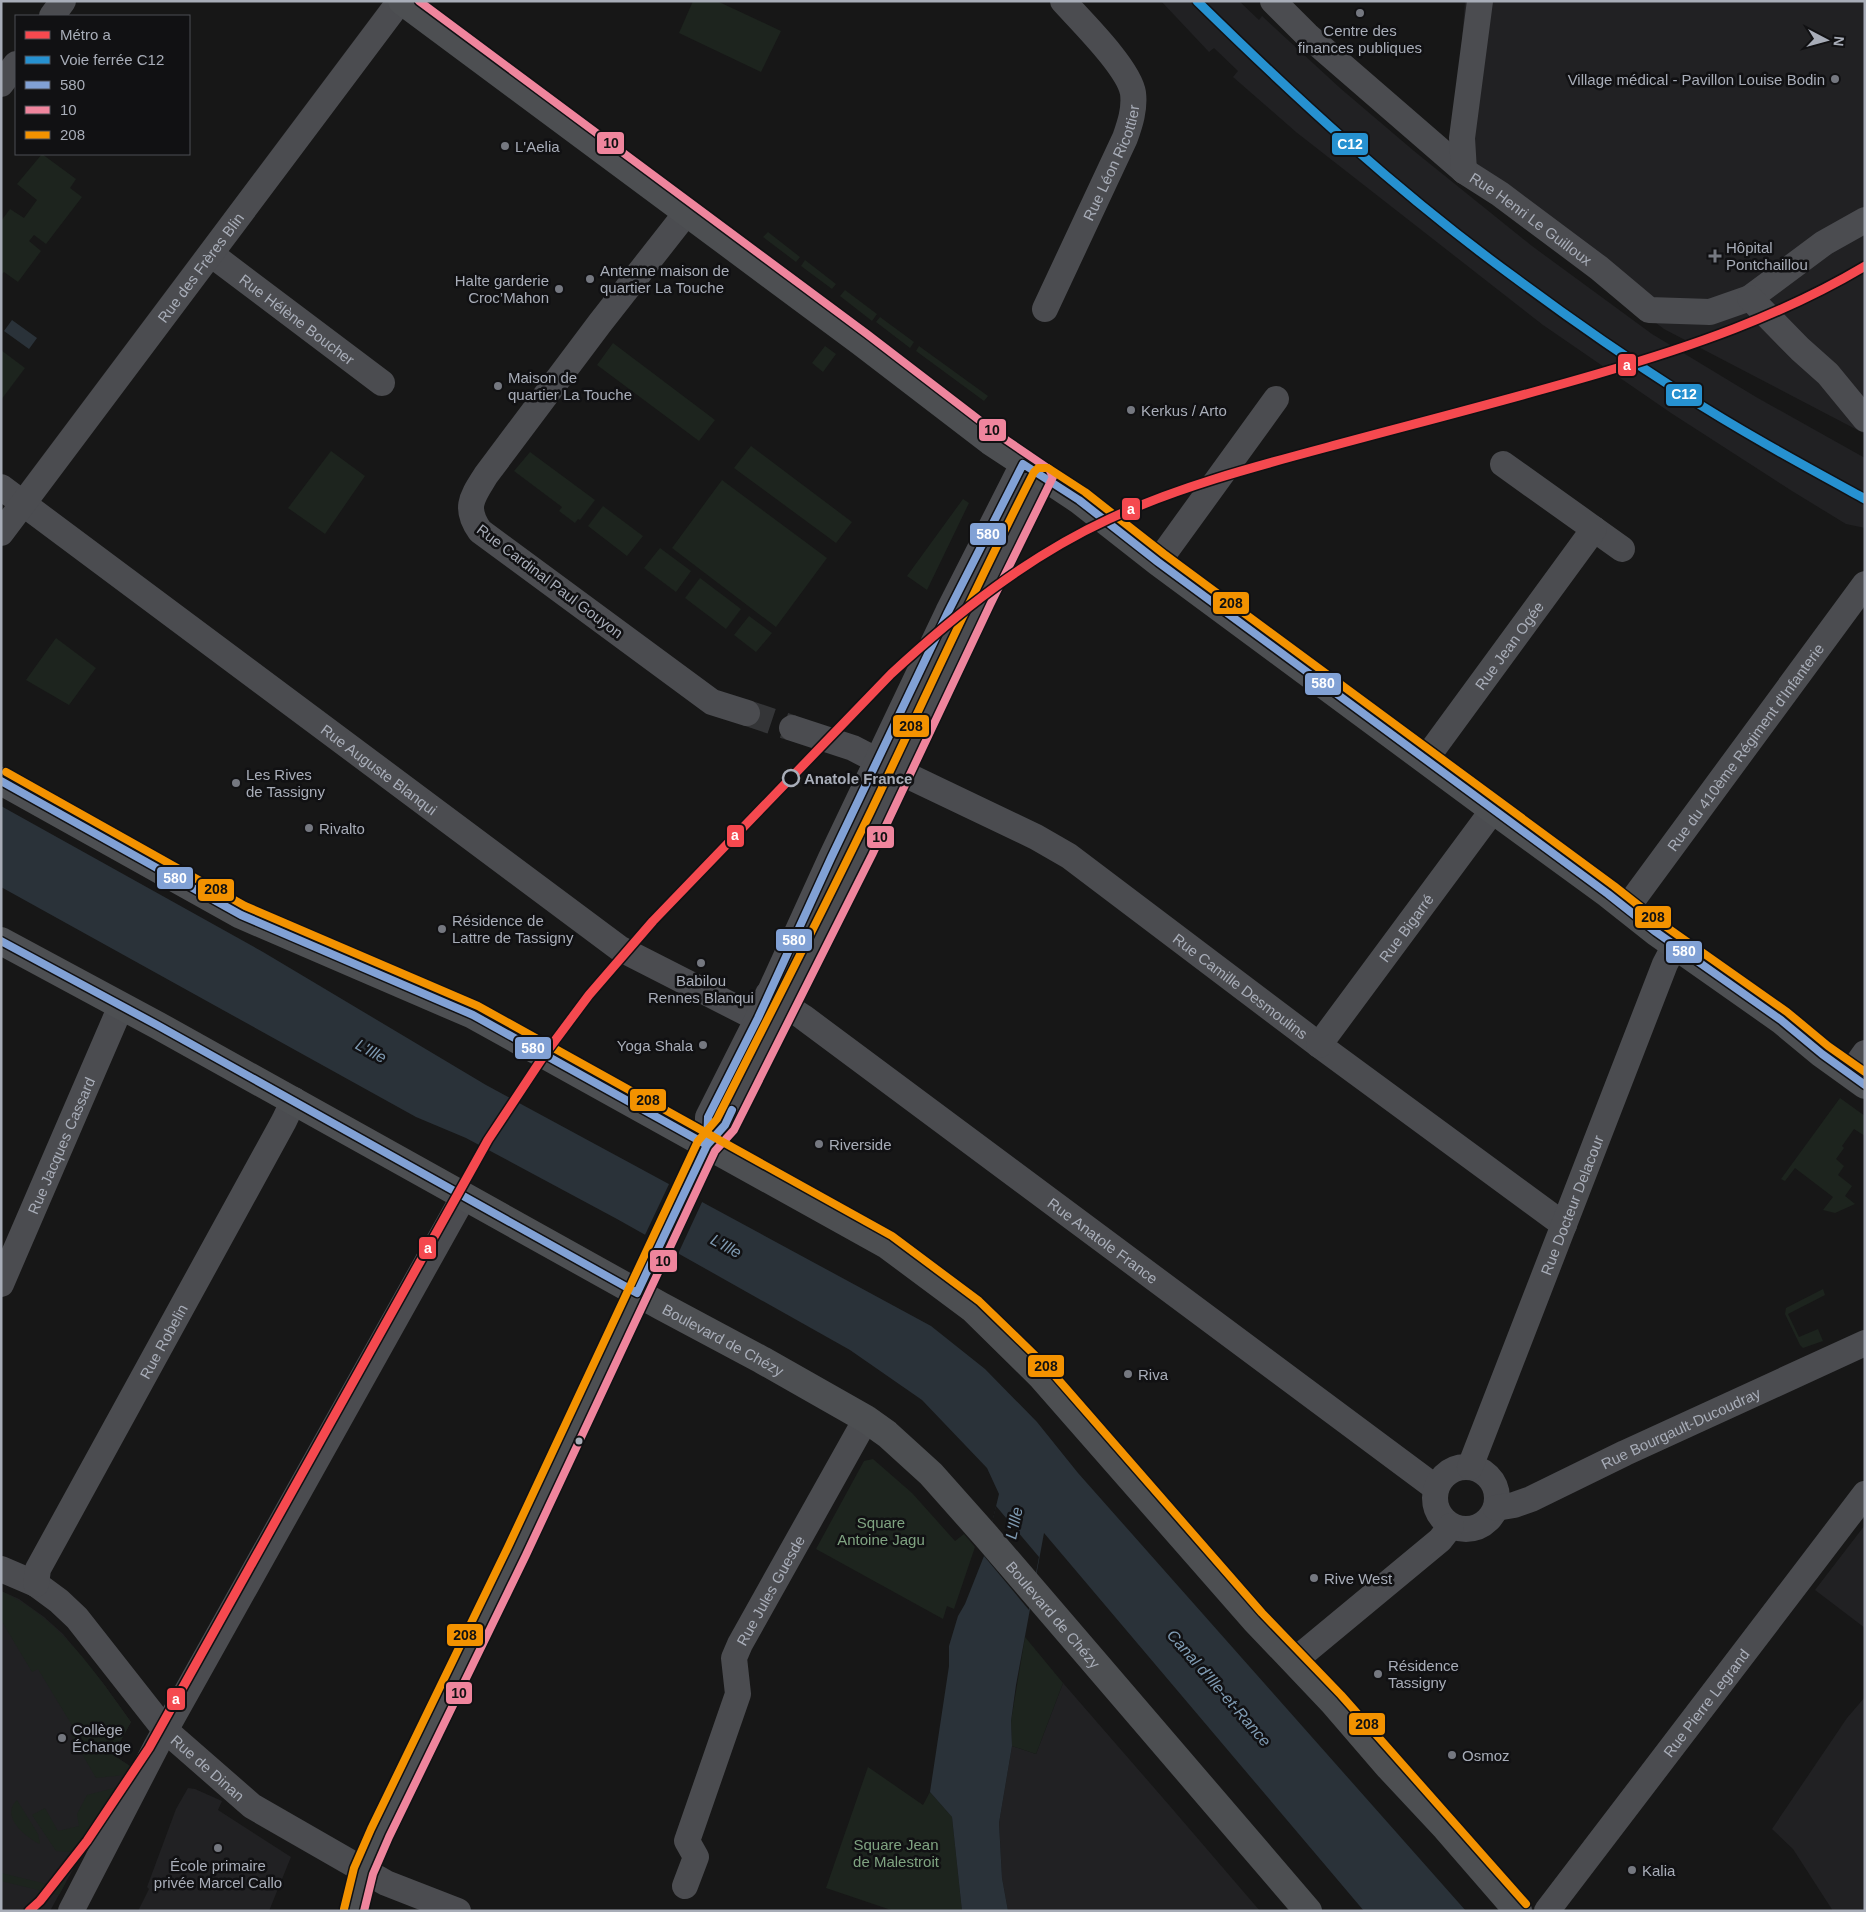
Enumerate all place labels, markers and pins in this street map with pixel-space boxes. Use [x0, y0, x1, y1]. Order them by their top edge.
marker: Centre des finances publiques [1354, 7, 1366, 19]
place label: Centre des finances publiques [1298, 22, 1422, 56]
place label: Village médical - Pavillon Louise Bodin [1568, 71, 1825, 88]
marker: Village médical - Pavillon Louise Bodin [1829, 73, 1841, 85]
place label: L'Aelia [515, 138, 560, 155]
marker: L'Aelia [499, 140, 511, 152]
place label: Hôpital Pontchaillou [1726, 239, 1808, 273]
marker: Hôpital Pontchaillou [1708, 249, 1722, 263]
place label: Antenne maison de quartier La Touche [600, 262, 729, 296]
place label: Halte garderie Croc’Mahon [455, 272, 549, 306]
marker: Antenne maison de quartier La Touche [584, 273, 596, 285]
marker: Halte garderie Croc’Mahon [553, 283, 565, 295]
place label: Maison de quartier La Touche [508, 369, 632, 403]
marker: Maison de quartier La Touche [492, 380, 504, 392]
place label: Kerkus / Arto [1141, 402, 1227, 419]
marker: Kerkus / Arto [1125, 404, 1137, 416]
place label: Les Rives de Tassigny [246, 766, 325, 800]
marker: Anatole France [782, 769, 800, 787]
place label: Anatole France [804, 770, 912, 787]
marker: Les Rives de Tassigny [230, 777, 242, 789]
place label: Rivalto [319, 820, 365, 837]
marker: Rivalto [303, 822, 315, 834]
place label: Résidence de Lattre de Tassigny [452, 912, 574, 946]
marker: Résidence de Lattre de Tassigny [436, 923, 448, 935]
marker: Babilou Rennes Blanqui [695, 957, 707, 969]
place label: Babilou Rennes Blanqui [648, 972, 754, 1006]
place label: Yoga Shala [617, 1037, 694, 1054]
marker: Yoga Shala [697, 1039, 709, 1051]
place label: Riverside [829, 1136, 892, 1153]
marker: Riverside [813, 1138, 825, 1150]
place label: Riva [1138, 1366, 1169, 1383]
marker: Riva [1122, 1368, 1134, 1380]
unlabelled marker [574, 1436, 584, 1446]
place label: Rive West [1324, 1570, 1393, 1587]
marker: Rive West [1308, 1572, 1320, 1584]
place label: Résidence Tassigny [1388, 1657, 1459, 1691]
marker: Résidence Tassigny [1372, 1668, 1384, 1680]
place label: Collège Échange [72, 1721, 131, 1755]
marker: Collège Échange [56, 1732, 68, 1744]
place label: Osmoz [1462, 1747, 1510, 1764]
marker: Osmoz [1446, 1749, 1458, 1761]
marker: École primaire privée Marcel Callo [212, 1842, 224, 1854]
place label: École primaire privée Marcel Callo [154, 1857, 282, 1891]
place label: Kalia [1642, 1862, 1676, 1879]
marker: Kalia [1626, 1864, 1638, 1876]

